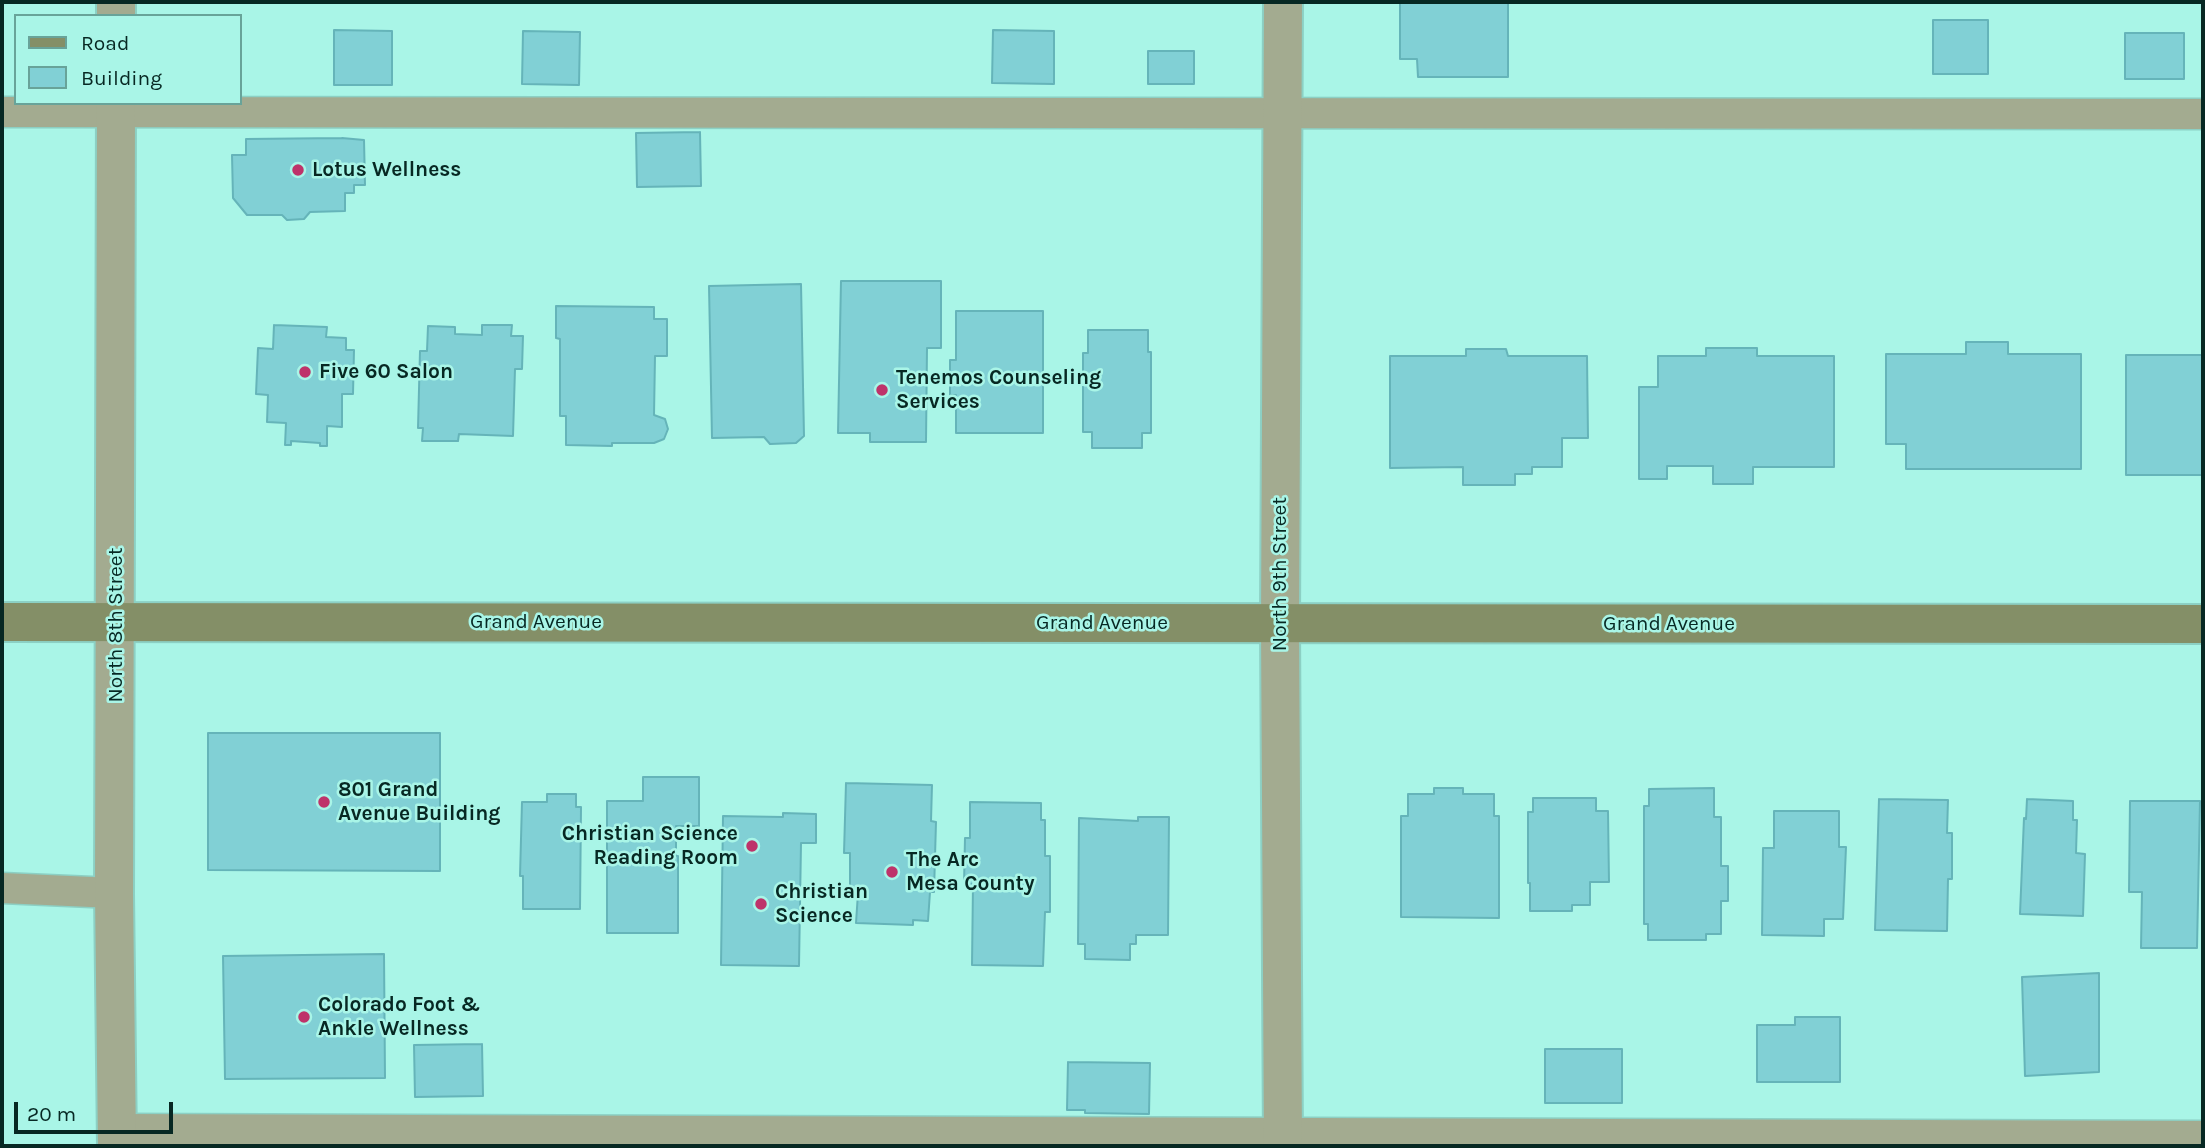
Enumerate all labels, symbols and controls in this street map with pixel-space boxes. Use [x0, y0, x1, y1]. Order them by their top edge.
legend [14, 14, 242, 105]
text: Road [81, 31, 129, 55]
text: Building [81, 66, 162, 90]
place label: Lotus Wellness [312, 157, 461, 183]
marker: Lotus Wellness [290, 162, 306, 178]
place label: Five 60 Salon [319, 359, 453, 385]
marker: Five 60 Salon [297, 364, 313, 380]
place label: Tenemos Counseling Services [896, 365, 1101, 415]
marker: Tenemos Counseling Services [874, 382, 890, 398]
street label: North 9th Street [1267, 497, 1293, 651]
street label: North 8th Street [103, 547, 129, 703]
street label: Grand Avenue [470, 609, 602, 635]
street label: Grand Avenue [1036, 610, 1168, 636]
street label: Grand Avenue [1603, 611, 1735, 637]
place label: 801 Grand Avenue Building [338, 777, 501, 827]
marker: 801 Grand Avenue Building [316, 794, 332, 810]
place label: Christian Science Reading Room [562, 821, 738, 871]
marker: Christian Science Reading Room [744, 838, 760, 854]
place label: The Arc Mesa County [906, 847, 1034, 897]
marker: The Arc Mesa County [884, 864, 900, 880]
place label: Christian Science [775, 879, 868, 929]
marker: Christian Science [753, 896, 769, 912]
place label: Colorado Foot & Ankle Wellness [318, 992, 481, 1042]
marker: Colorado Foot & Ankle Wellness [296, 1009, 312, 1025]
scale bar [18, 1088, 177, 1132]
text: 20 m [27, 1102, 76, 1126]

